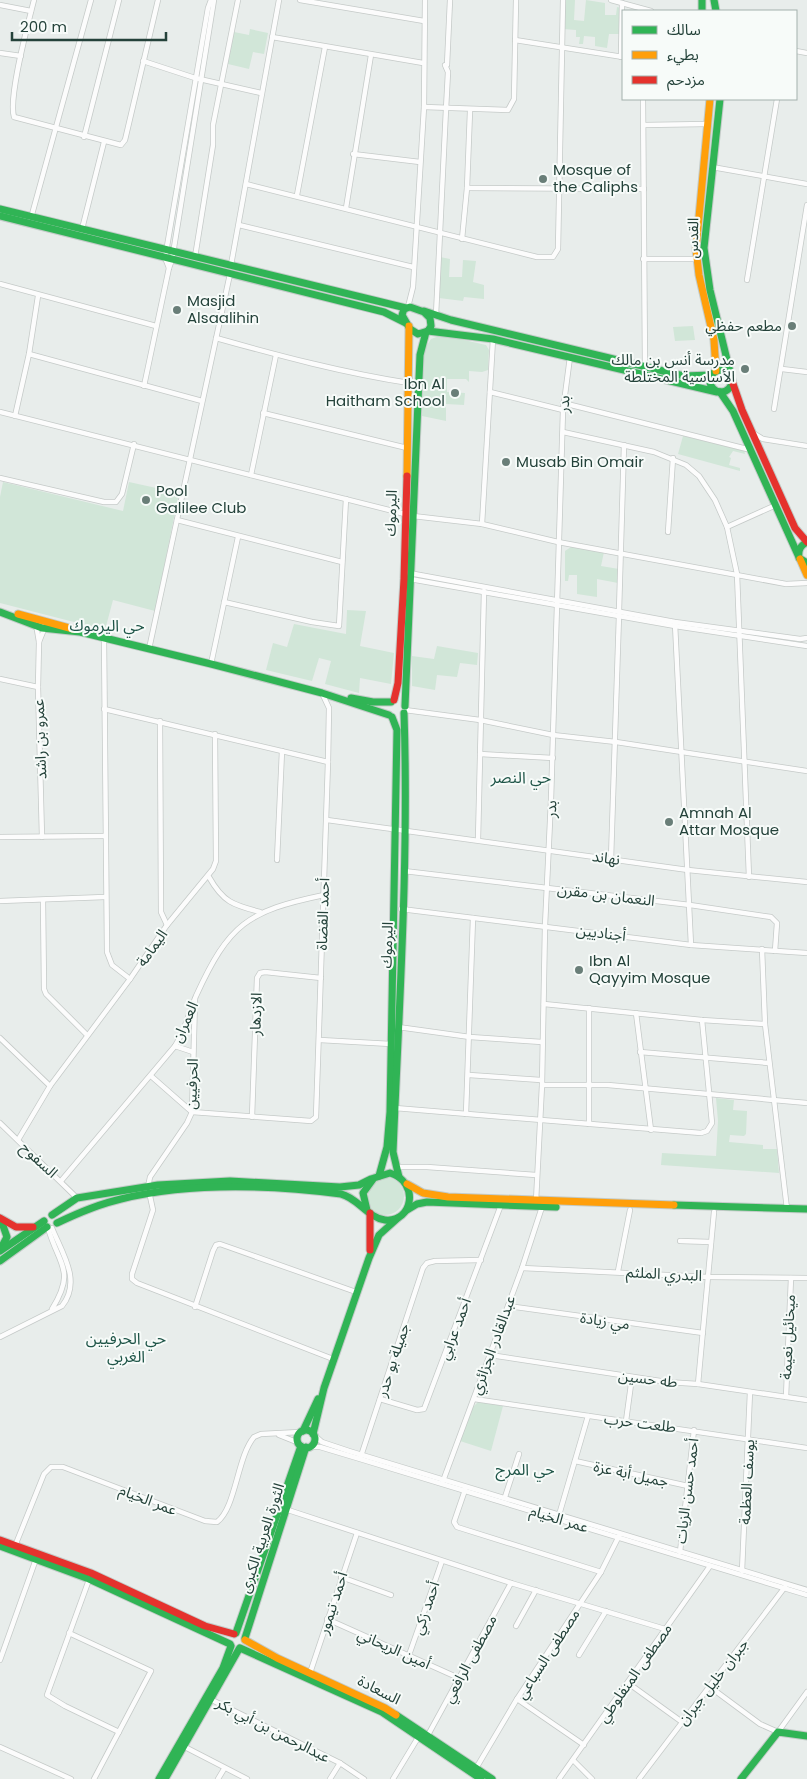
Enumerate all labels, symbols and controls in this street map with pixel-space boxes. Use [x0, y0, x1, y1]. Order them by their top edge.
scale bar [12, 10, 166, 42]
legend [622, 10, 797, 100]
text: 200 m [20, 16, 67, 37]
text: سالك [667, 19, 701, 40]
text: بطيء [667, 44, 699, 66]
text: مزدحم [667, 69, 705, 91]
place label: Mosque of the Caliphs [553, 159, 638, 197]
marker: Mosque of the Caliphs [537, 173, 549, 185]
street label: القدس [682, 217, 703, 259]
place label: Masjid Alsaalihin [187, 290, 259, 328]
marker: Masjid Alsaalihin [171, 304, 183, 316]
place label: مطعم حفظي [705, 315, 782, 337]
marker: مطعم حفظي [786, 320, 798, 332]
place label: مدرسة أنس بن مالك الأساسية المختلطة [611, 349, 735, 387]
marker: مدرسة أنس بن مالك الأساسية المختلطة [739, 363, 751, 375]
place label: Ibn Al Haitham School [326, 373, 445, 411]
marker: Ibn Al Haitham School [449, 387, 461, 399]
street label: بدر [552, 394, 575, 414]
place label: Musab Bin Omair [516, 451, 644, 472]
marker: Musab Bin Omair [500, 456, 512, 468]
place label: Pool Galilee Club [156, 480, 247, 518]
street label: اليرموك [379, 489, 402, 537]
marker: Pool Galilee Club [140, 494, 152, 506]
district label: حي اليرموك [69, 614, 145, 638]
street label: عمرو بن راشد [28, 698, 51, 780]
district label: حي النصر [490, 766, 551, 790]
street label: بدر [540, 800, 561, 819]
place label: Amnah Al Attar Mosque [679, 802, 779, 840]
marker: Amnah Al Attar Mosque [663, 816, 675, 828]
street label: نهاند [591, 845, 621, 870]
street label: أحمد القضاة [311, 877, 334, 951]
street label: النعمان بن مقرن [556, 878, 656, 911]
street label: أجناديين [575, 919, 627, 946]
street label: اليرموك [375, 921, 398, 969]
street label: اليمامة [131, 925, 172, 971]
place label: Ibn Al Qayyim Mosque [589, 950, 710, 988]
marker: Ibn Al Qayyim Mosque [573, 964, 585, 976]
street label: الازدهار [244, 992, 267, 1037]
street label: العمران [166, 998, 203, 1046]
street label: الحرفيين [180, 1058, 203, 1110]
street label: السفوح [15, 1137, 63, 1184]
street label: البدري الملثم [625, 1261, 703, 1287]
street label: عبدالقادر الجزائري [465, 1292, 522, 1398]
street label: ميخائيل نعيمة [775, 1294, 800, 1380]
street label: أحمد عرابي [433, 1295, 477, 1363]
street label: مي زيادة [579, 1307, 631, 1336]
street label: جميلة بو حدر [370, 1320, 414, 1400]
district label: حي الحرفيين الغربي [86, 1327, 166, 1369]
street label: طه حسين [617, 1364, 679, 1393]
street label: طلعت حرب [603, 1408, 677, 1437]
street label: أحمد حسن الزيات [670, 1437, 703, 1545]
street label: يوسف العظمة [734, 1439, 759, 1525]
street label: جميل أبة عزة [592, 1455, 671, 1492]
district label: حي المرج [495, 1458, 555, 1482]
street label: عمر الخيام [116, 1479, 181, 1521]
street label: الثورة العربية الكبرى [234, 1480, 289, 1595]
street label: عمر الخيام [527, 1500, 592, 1538]
street label: أحمد تيمور [312, 1569, 353, 1638]
street label: أحمد زكي [407, 1578, 446, 1638]
street label: مصطفى السباعي [511, 1605, 586, 1704]
street label: مصطفى الرافعي [437, 1611, 503, 1707]
street label: مصطفى المنفلوطي [593, 1619, 678, 1727]
street label: أمين الريحاني [354, 1623, 434, 1676]
street label: جبران خليل جبران [672, 1634, 753, 1729]
street label: السعادة [354, 1670, 404, 1709]
street label: عبدالرحمن بن أبي بكر [211, 1691, 334, 1769]

